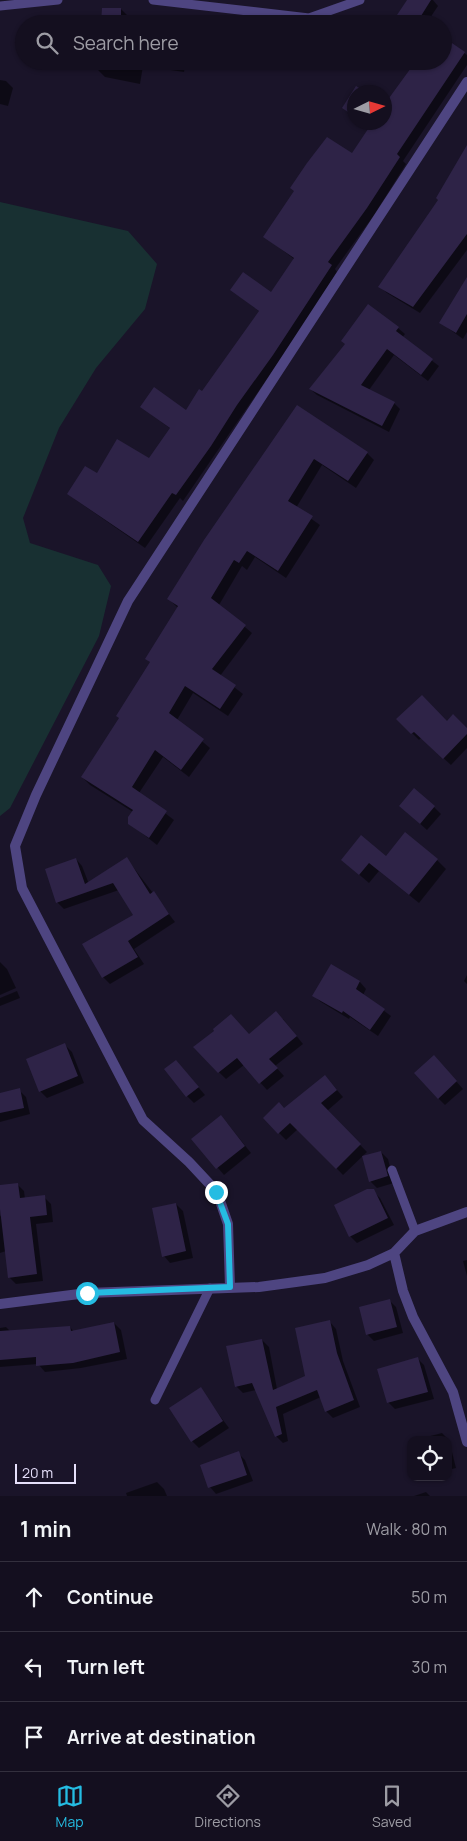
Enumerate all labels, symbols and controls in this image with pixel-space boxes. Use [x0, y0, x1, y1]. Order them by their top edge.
search box [15, 15, 452, 70]
icon: search [33, 29, 61, 57]
text: Search here [73, 30, 179, 56]
north arrow [347, 85, 392, 130]
route end [205, 1181, 228, 1204]
route start [76, 1282, 99, 1305]
map controls [407, 1436, 452, 1481]
button: locate [407, 1436, 452, 1481]
scale bar [15, 1461, 76, 1484]
text: 20 m [22, 1463, 53, 1482]
text: 1 min [20, 1515, 71, 1543]
text: Walk · 80 m [366, 1518, 447, 1540]
icon: ahead [20, 1583, 48, 1611]
text: Continue [67, 1584, 153, 1610]
text: 50 m [411, 1586, 447, 1608]
icon: left [20, 1653, 48, 1681]
text: Turn left [67, 1654, 145, 1680]
text: 30 m [412, 1656, 447, 1678]
icon: arrive [20, 1723, 48, 1751]
text: Arrive at destination [67, 1724, 256, 1750]
tab: Map [56, 1782, 84, 1831]
tab: Directions [195, 1782, 261, 1831]
tab: Saved [372, 1782, 411, 1831]

